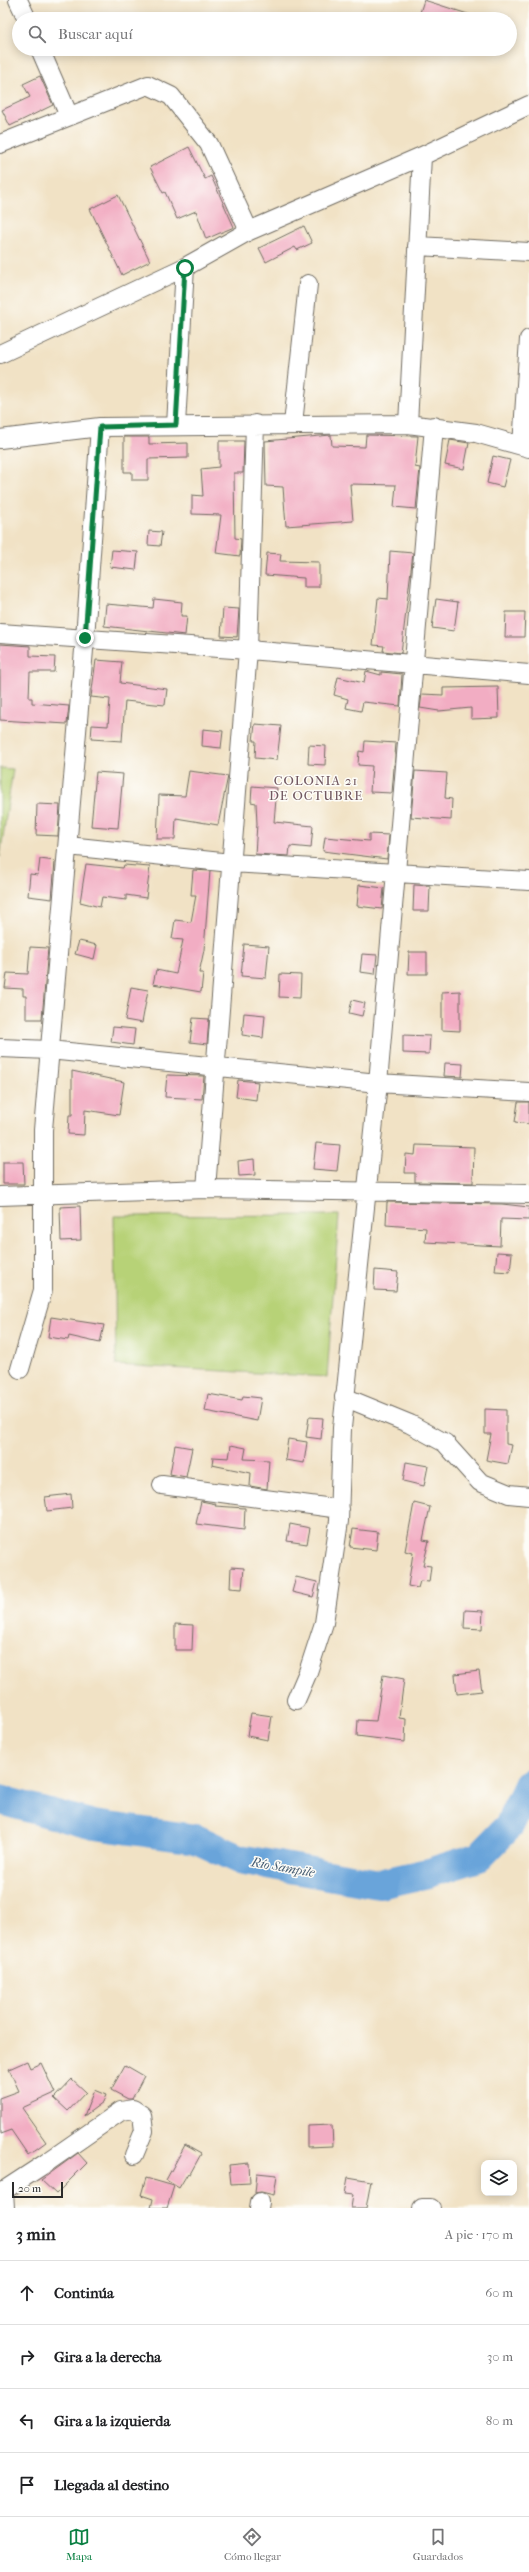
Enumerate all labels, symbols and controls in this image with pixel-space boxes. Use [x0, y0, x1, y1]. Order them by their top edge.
search box [12, 12, 517, 56]
icon: search [26, 23, 48, 45]
text: Buscar aquí [58, 25, 133, 43]
route start [176, 259, 194, 277]
route end [76, 629, 94, 647]
district label: COLONIA 21 DE OCTUBRE [269, 773, 363, 803]
water label: Río Sampile [249, 1854, 317, 1880]
map controls [481, 2160, 517, 2196]
button: layers [481, 2160, 517, 2196]
scale bar [12, 2180, 63, 2199]
text: 20 m [18, 2182, 41, 2195]
text: 3 min [16, 2224, 56, 2244]
text: A pie · 170 m [445, 2227, 513, 2242]
icon: ahead [16, 2282, 38, 2304]
text: Continúa [54, 2284, 114, 2302]
text: 60 m [485, 2285, 513, 2300]
icon: right [16, 2346, 38, 2368]
text: Gira a la derecha [54, 2348, 161, 2366]
text: 30 m [487, 2349, 513, 2364]
icon: left [16, 2410, 38, 2432]
text: Gira a la izquierda [54, 2412, 170, 2430]
text: 80 m [486, 2413, 513, 2428]
icon: arrive [16, 2474, 38, 2496]
text: Llegada al destino [54, 2476, 169, 2494]
tab: Mapa [66, 2526, 92, 2563]
tab: Cómo llegar [224, 2526, 281, 2563]
tab: Guardados [413, 2526, 463, 2563]

